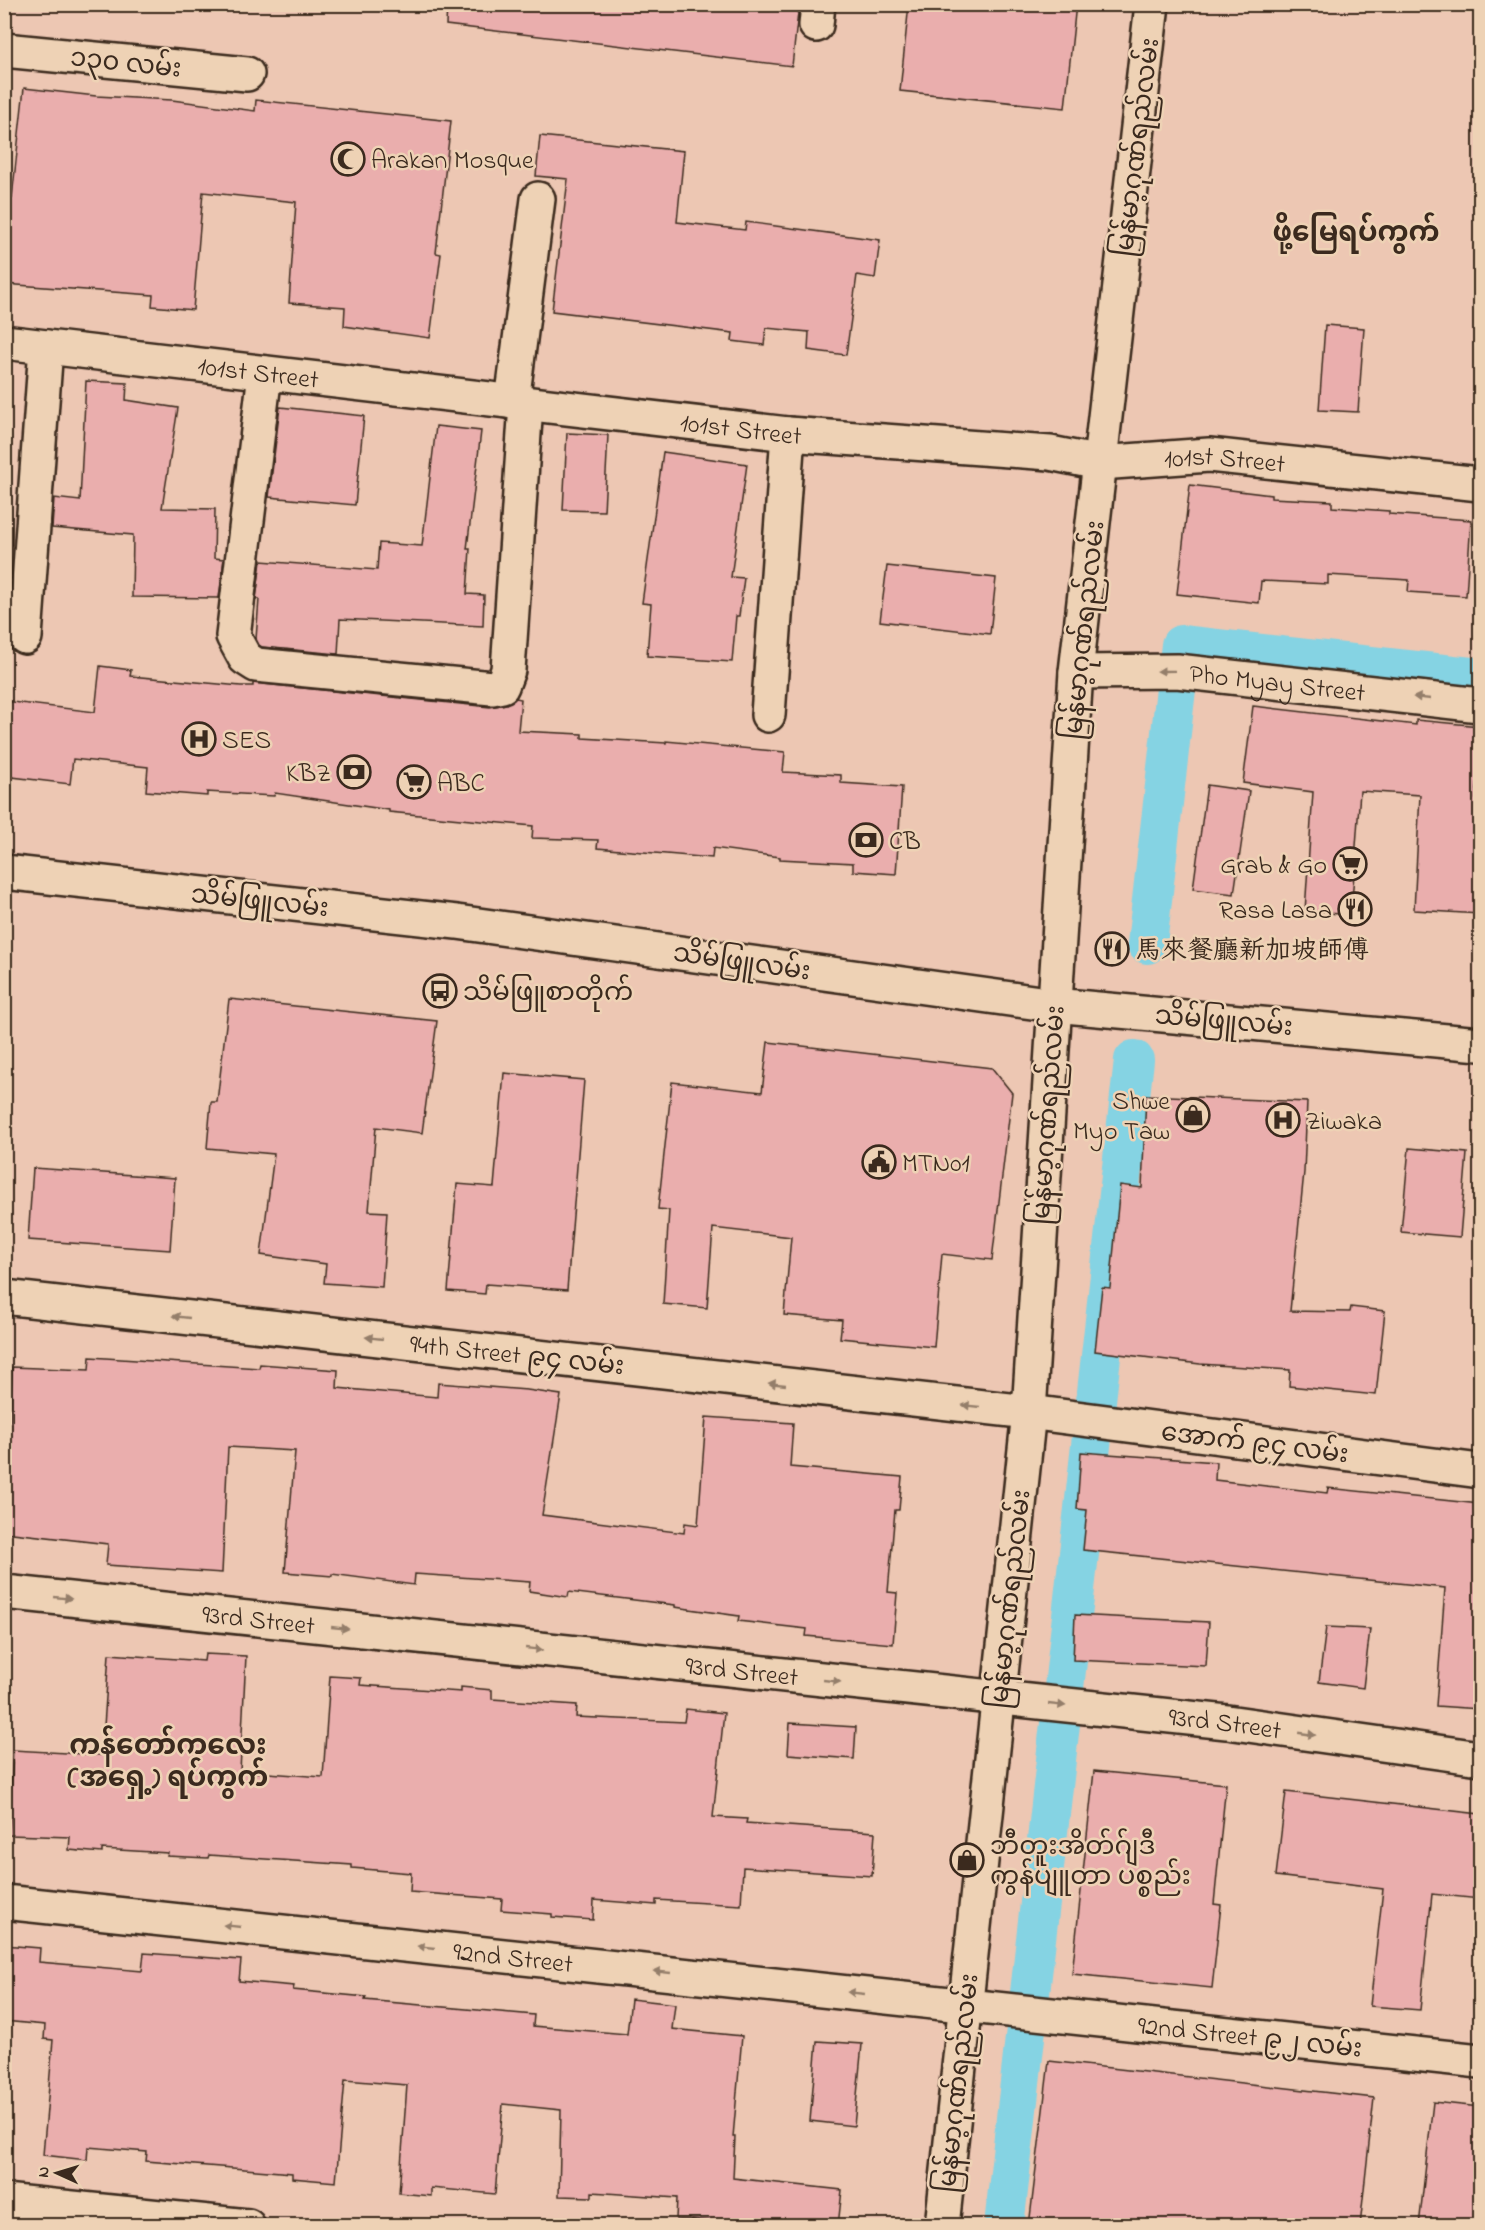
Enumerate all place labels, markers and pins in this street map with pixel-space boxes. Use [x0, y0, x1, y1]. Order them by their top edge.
mosque icon: Arakan Mosque [330, 141, 366, 177]
place label: Arakan Mosque [371, 143, 534, 181]
hospital icon: SES [181, 721, 217, 757]
place label: SES [222, 723, 271, 761]
bank icon: KBZ [336, 754, 372, 790]
place label: KBZ [286, 756, 331, 794]
supermarket icon: ABC [396, 764, 432, 800]
place label: ABC [437, 766, 485, 804]
bank icon: CB [848, 822, 884, 858]
place label: CB [889, 824, 921, 862]
supermarket icon: Grab & Go [1332, 846, 1368, 882]
place label: Grab & Go [1220, 848, 1327, 886]
restaurant icon: Rasa Lasa [1337, 891, 1373, 927]
place label: Rasa Lasa [1219, 893, 1332, 931]
restaurant icon: 馬來餐廳新加坡師傅 [1094, 931, 1130, 967]
place label: 馬來餐廳新加坡師傅 [1135, 933, 1369, 971]
bus stop icon: သိမ်ဖြူစာတိုက် [422, 973, 458, 1009]
place label: သိမ်ဖြူစာတိုက် [463, 974, 633, 1013]
place label: Shwe Myo Taw [1073, 1084, 1170, 1152]
shop icon: Shwe Myo Taw [1175, 1097, 1211, 1133]
hospital icon: Ziwaka [1265, 1102, 1301, 1138]
place label: Ziwaka [1306, 1104, 1382, 1142]
public building icon: MTN01 [861, 1144, 897, 1180]
place label: MTN01 [902, 1146, 970, 1184]
place label: ဘီတူးအိတ်ဂ်ျဒီ ကွန်ပျူတာ ပစ္စည်း [990, 1828, 1191, 1897]
shop icon: ဘီတူးအိတ်ဂ်ျဒီ ကွန်ပျူတာ ပစ္စည်း [949, 1842, 985, 1878]

